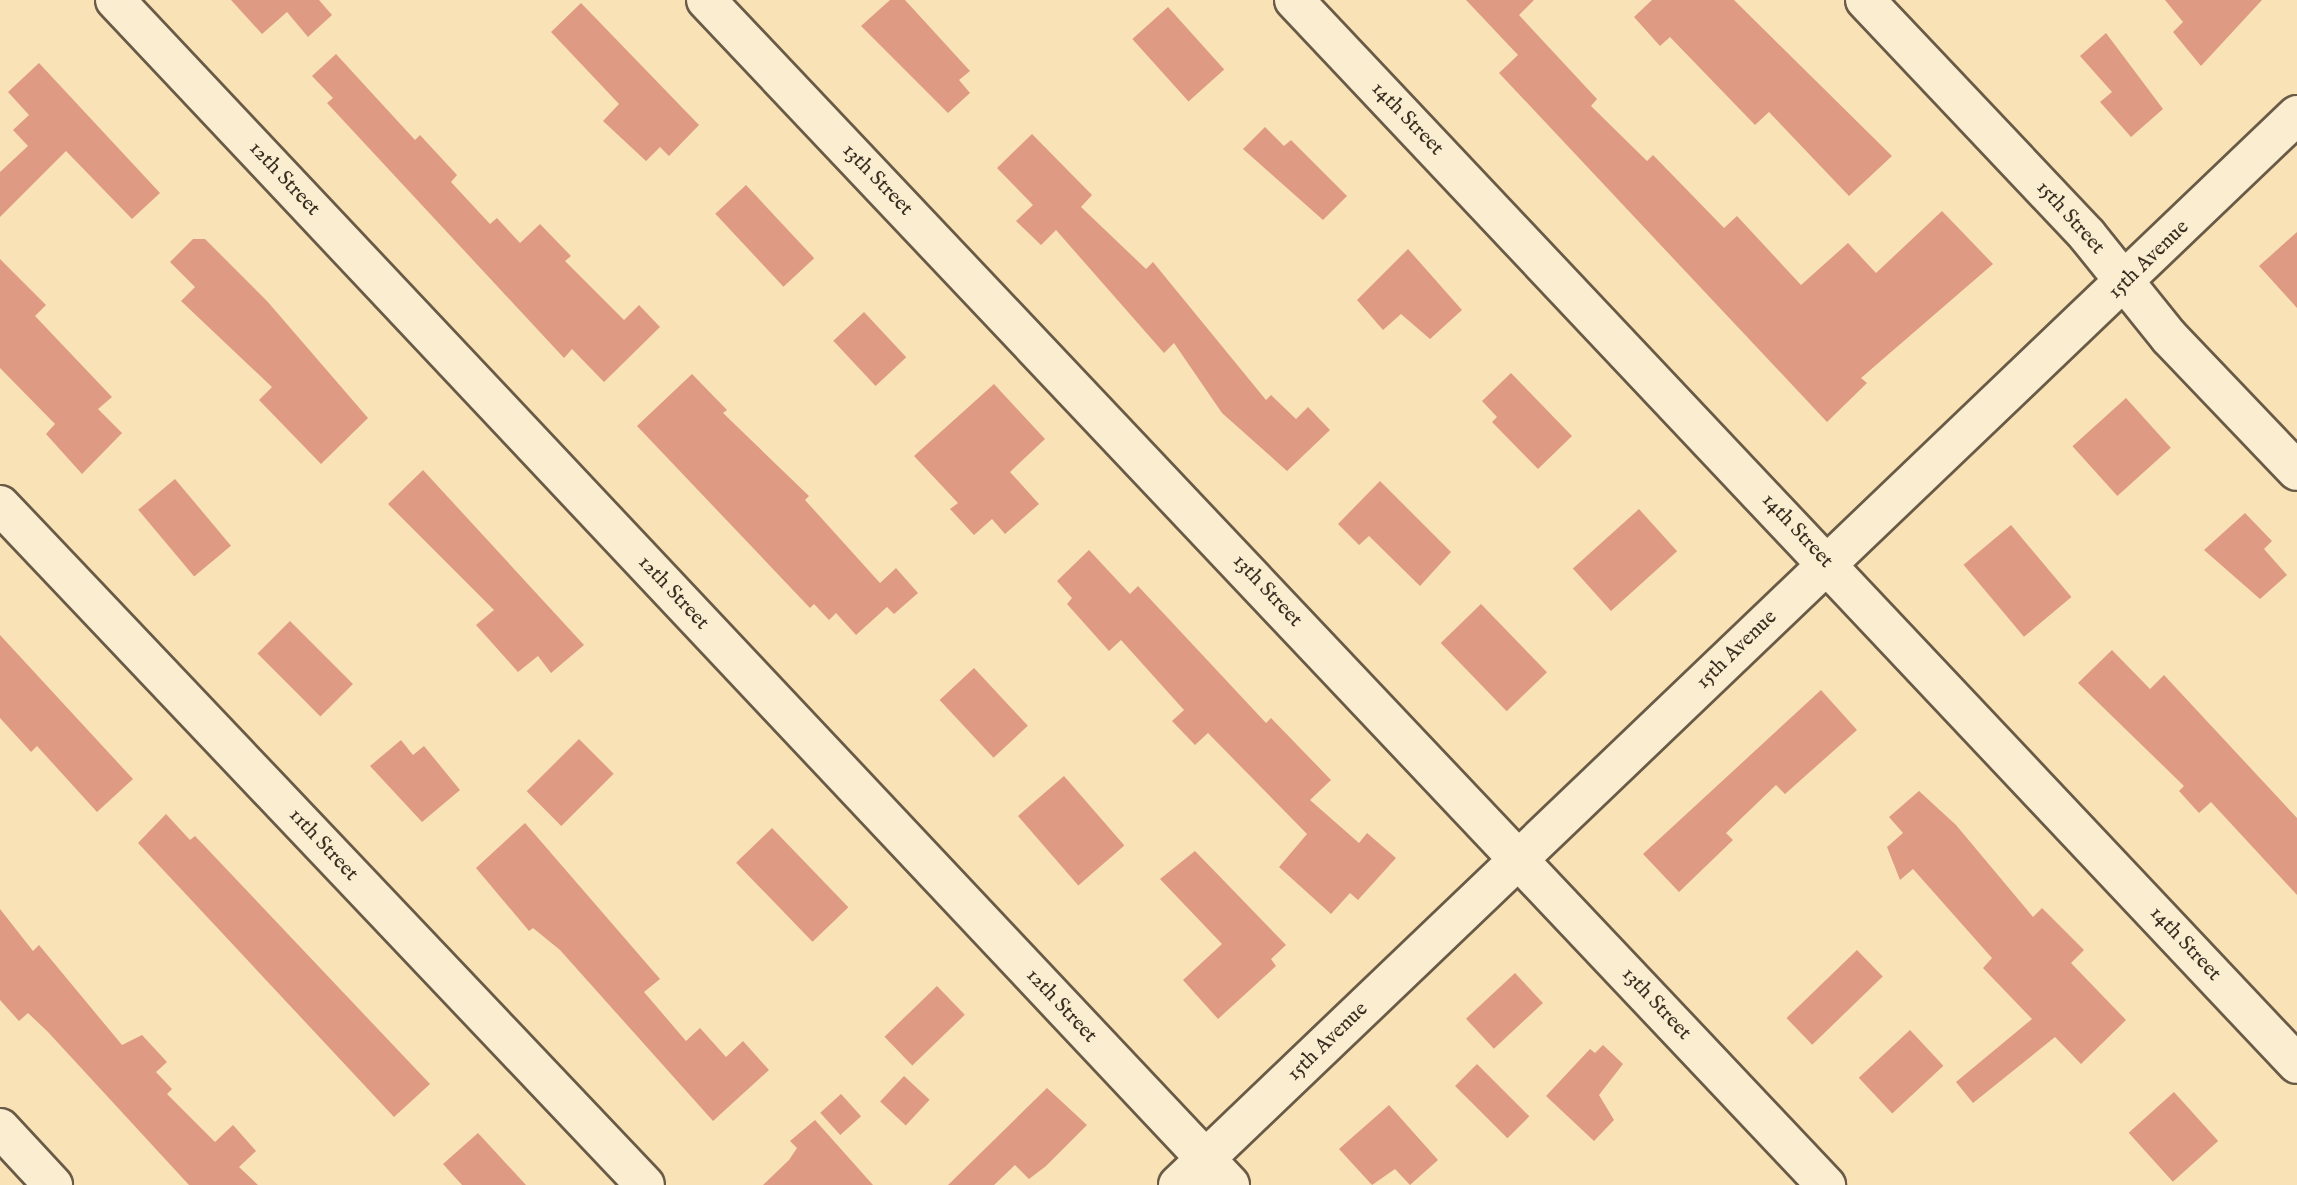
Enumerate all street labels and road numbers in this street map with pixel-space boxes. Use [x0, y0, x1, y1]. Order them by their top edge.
street label: 14th Street [1366, 77, 1448, 161]
street label: 12th Street [243, 136, 325, 222]
street label: 13th Street [836, 139, 918, 221]
street label: 15th Street [2030, 176, 2110, 260]
street label: 15th Avenue [2103, 215, 2195, 305]
street label: 14th Street [1756, 488, 1838, 574]
street label: 13th Street [1227, 549, 1307, 633]
street label: 12th Street [632, 550, 714, 636]
street label: 15th Avenue [1691, 605, 1783, 695]
street label: 11th Street [283, 803, 363, 887]
street label: 14th Street [2144, 901, 2226, 987]
street label: 13th Street [1616, 962, 1696, 1046]
street label: 12th Street [1020, 963, 1102, 1049]
street label: 15th Avenue [1282, 997, 1374, 1087]

